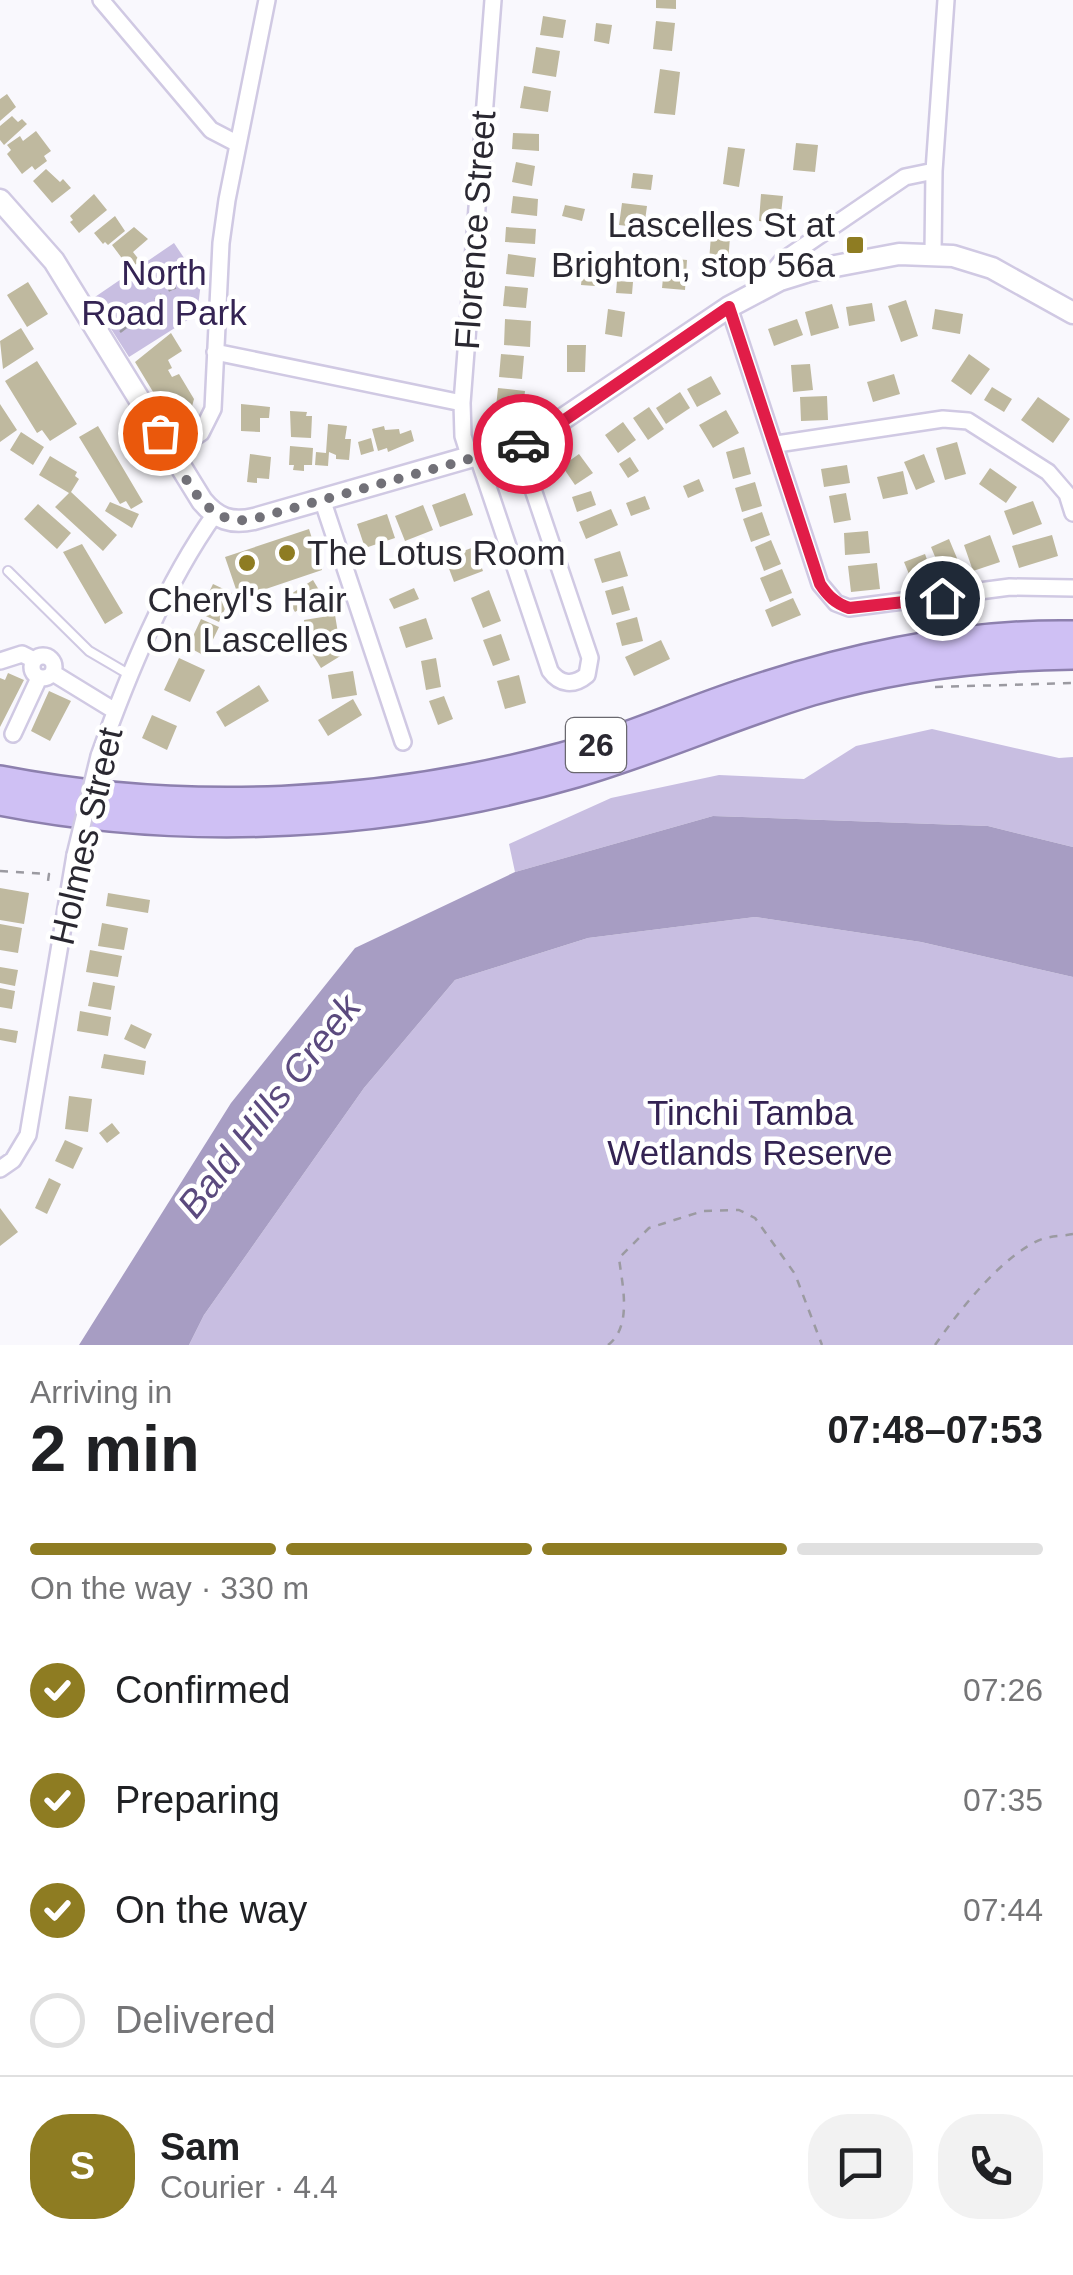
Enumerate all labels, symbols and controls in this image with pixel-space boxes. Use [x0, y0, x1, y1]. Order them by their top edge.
street label: Florence Street [447, 109, 502, 351]
place label: Lascelles St at Brighton, stop 56a [551, 205, 836, 284]
marker: Lascelles St at Brighton, stop 56a [844, 234, 866, 256]
park label: North Road Park [81, 253, 247, 332]
pin [118, 391, 203, 476]
courier [473, 394, 573, 494]
icon: bag [133, 406, 188, 461]
icon: car [496, 417, 551, 472]
place label: The Lotus Room [307, 533, 566, 572]
marker: The Lotus Room [276, 542, 298, 564]
marker: Cheryl's Hair On Lascelles [236, 552, 258, 574]
pin [900, 556, 985, 641]
icon: home [915, 571, 970, 626]
place label: Cheryl's Hair On Lascelles [146, 580, 348, 659]
road number: 26 [566, 718, 626, 772]
street label: Holmes Street [42, 723, 130, 948]
water label: Bald Hills Creek [169, 985, 370, 1225]
park label: Tinchi Tamba Wetlands Reserve [607, 1093, 893, 1172]
text: Arriving in [30, 1374, 172, 1410]
text: 07:48–07:53 [827, 1409, 1043, 1451]
text: 2 min [30, 1412, 200, 1485]
text: On the way · 330 m [30, 1570, 309, 1606]
icon: check [30, 1663, 85, 1718]
text: Confirmed [115, 1669, 290, 1711]
text: 07:26 [963, 1672, 1043, 1708]
icon: check [30, 1773, 85, 1828]
text: Preparing [115, 1779, 280, 1821]
text: 07:35 [963, 1782, 1043, 1818]
icon: check [30, 1883, 85, 1938]
text: On the way [115, 1889, 307, 1931]
text: 07:44 [963, 1892, 1043, 1928]
text: Delivered [115, 1999, 276, 2041]
button: chat [808, 2114, 913, 2219]
button: phone [938, 2114, 1043, 2219]
text: Sam [160, 2126, 240, 2168]
text: S [70, 2145, 95, 2187]
text: Courier · 4.4 [160, 2169, 338, 2205]

